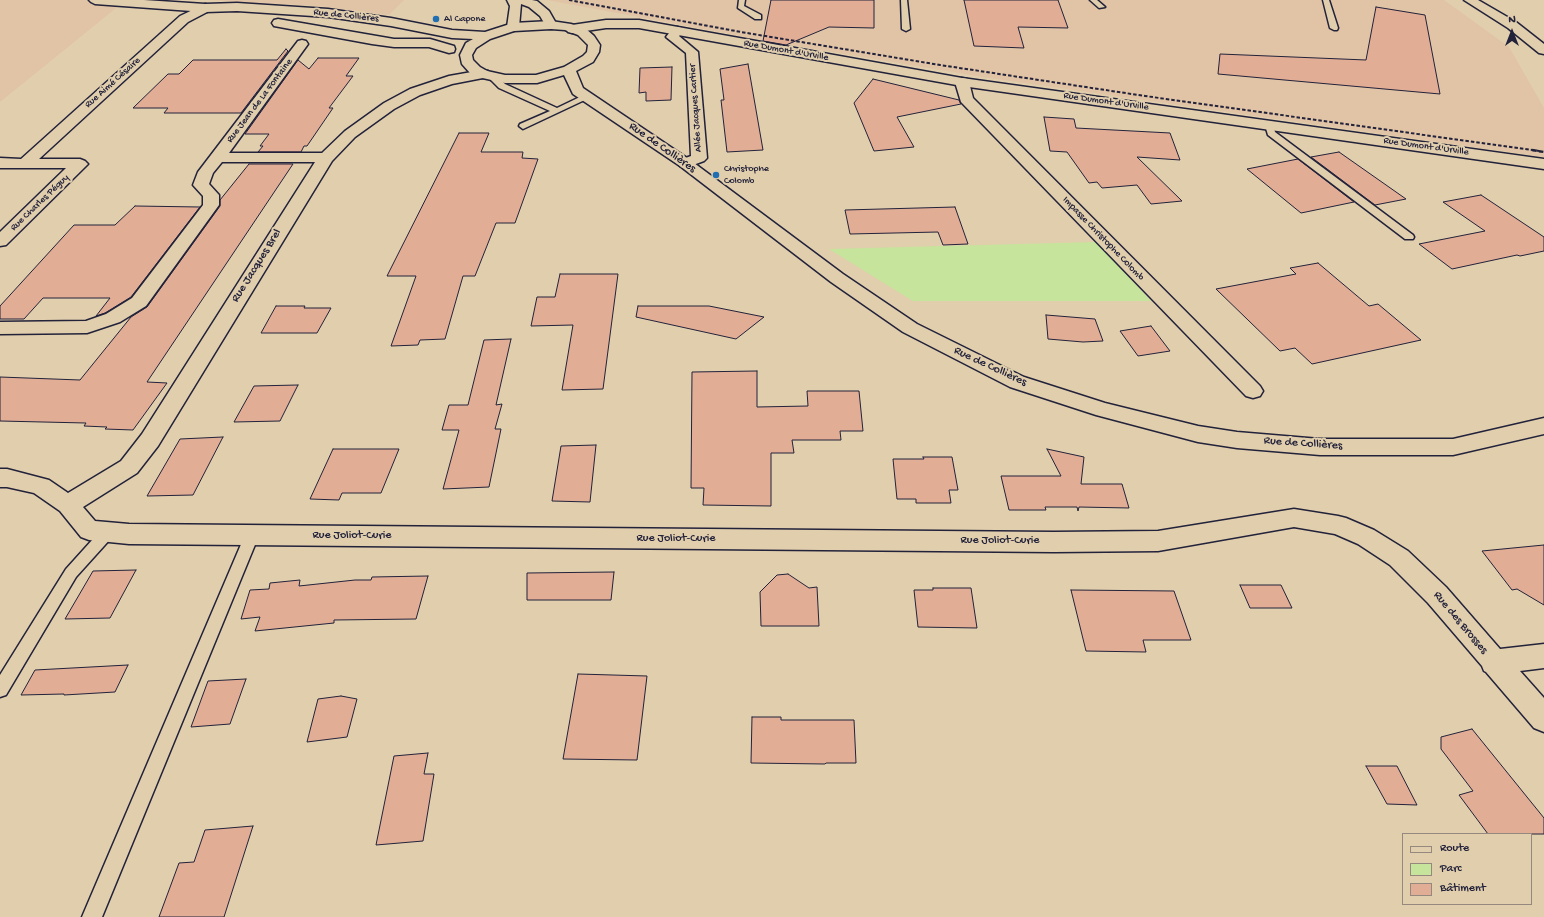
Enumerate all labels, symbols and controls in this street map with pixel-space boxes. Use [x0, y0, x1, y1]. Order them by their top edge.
street label: Rue de Collières [313, 7, 379, 25]
north arrow [1492, 12, 1532, 52]
place label: Al Capone [444, 13, 485, 25]
marker: Al Capone [431, 14, 441, 24]
text: N [1508, 14, 1516, 26]
street label: Rue Dumont d'Urville [743, 38, 829, 64]
street label: Rue Aimé Césaire [83, 55, 143, 111]
street label: Rue Jean de La Fontaine [224, 57, 296, 145]
street label: Allée Jacques Cartier [687, 63, 705, 153]
street label: Rue Dumont d'Urville [1063, 90, 1149, 114]
street label: Rue de Collières [626, 120, 698, 176]
street label: Rue Dumont d'Urville [1383, 135, 1469, 159]
place label: Christophe Colomb [724, 163, 769, 186]
marker: Christophe Colomb [711, 170, 721, 180]
street label: Rue Charles Péguy [8, 172, 72, 234]
street label: Impasse Christophe Colomb [1060, 194, 1146, 284]
street label: Rue Jacques Brel [229, 227, 285, 305]
street label: Rue de Collières [951, 344, 1029, 390]
street label: Rue de Collières [1263, 434, 1343, 454]
street label: Rue Joliot-Curie [313, 529, 391, 543]
street label: Rue Joliot-Curie [637, 532, 715, 546]
street label: Rue Joliot-Curie [961, 534, 1039, 548]
street label: Rue des Brosses [1430, 589, 1490, 657]
legend [1402, 833, 1532, 905]
text: Route [1440, 842, 1469, 856]
text: Parc [1440, 862, 1462, 876]
text: Bâtiment [1440, 882, 1486, 896]

